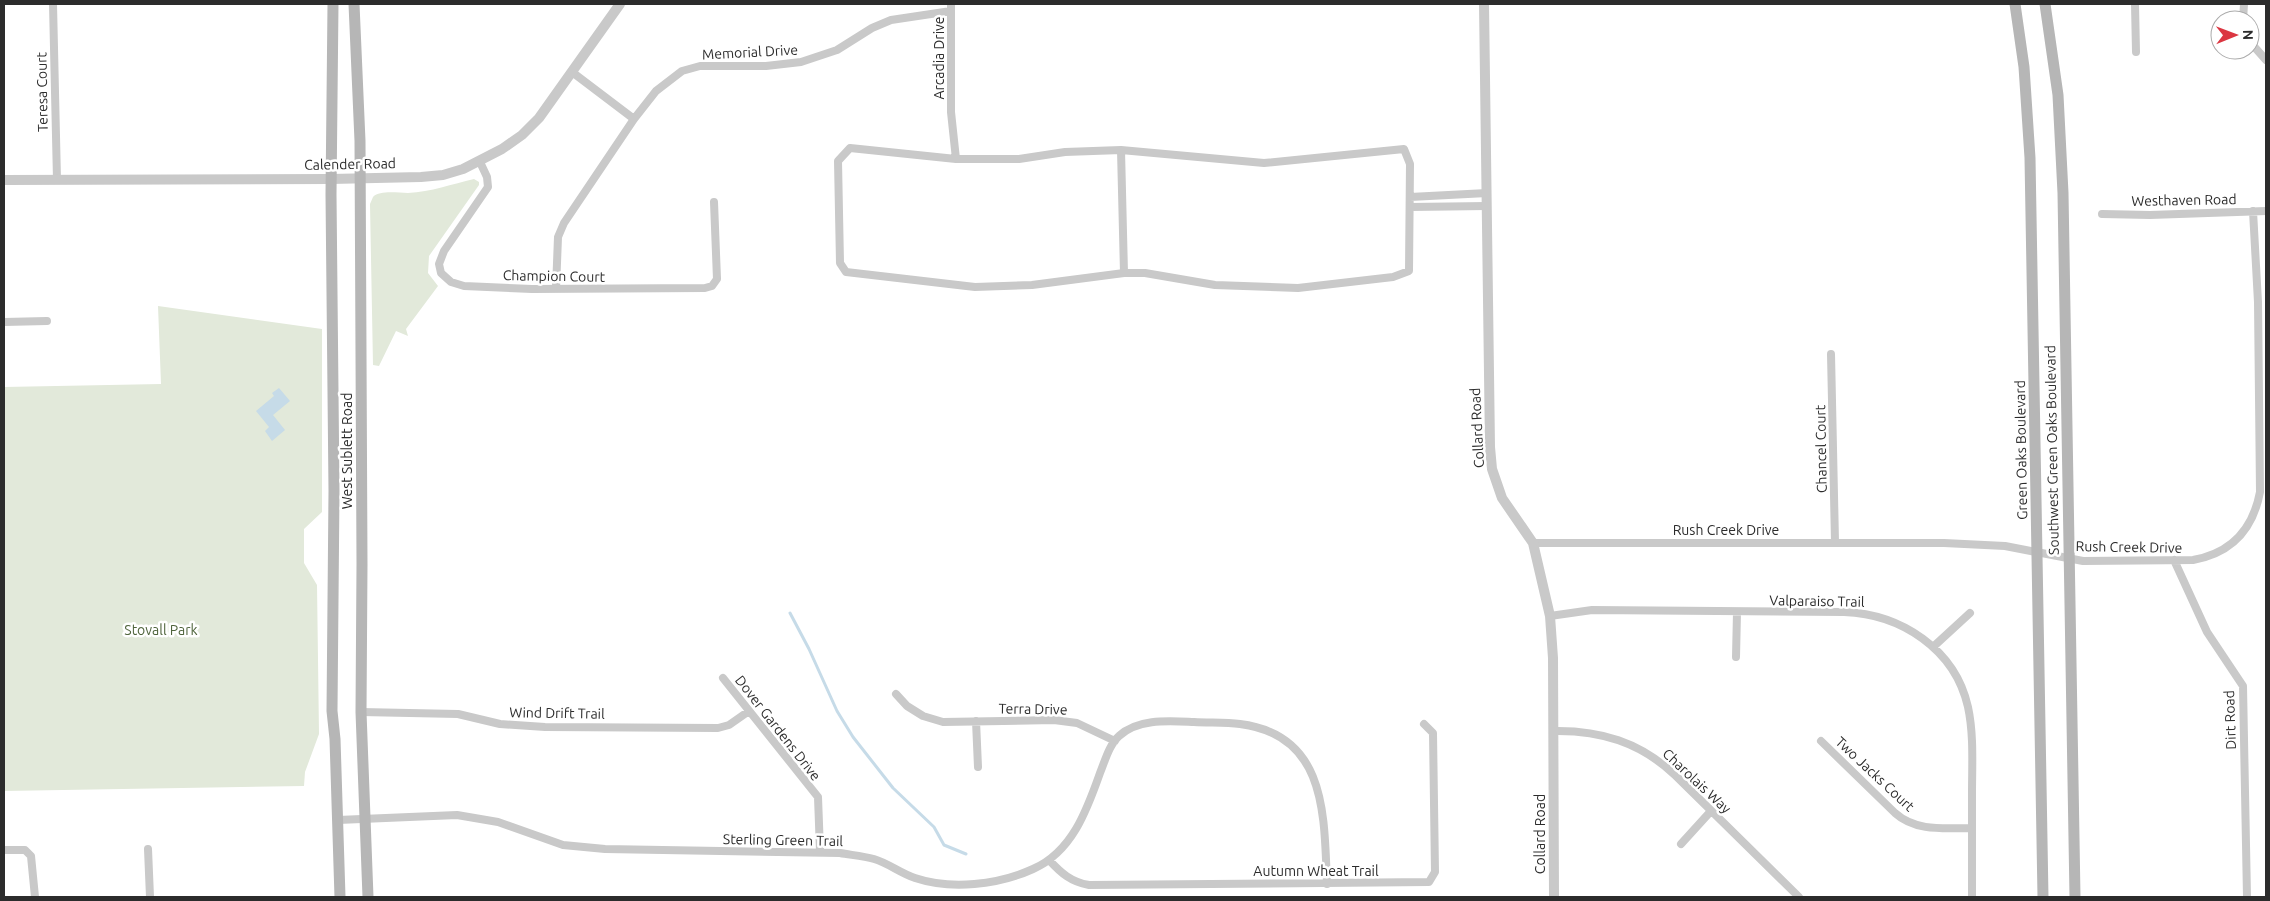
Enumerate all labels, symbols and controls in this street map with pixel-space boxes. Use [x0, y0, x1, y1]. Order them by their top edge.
north arrow [2210, 10, 2260, 60]
street label: Arcadia Drive [931, 16, 947, 100]
text: N [2240, 29, 2256, 40]
street label: Memorial Drive [702, 41, 798, 63]
street label: Teresa Court [33, 51, 51, 132]
street label: Calender Road [304, 155, 396, 173]
street label: Westhaven Road [2131, 191, 2237, 209]
street label: Champion Court [503, 267, 606, 285]
street label: Southwest Green Oaks Boulevard [2042, 345, 2062, 555]
street label: Green Oaks Boulevard [2012, 380, 2030, 520]
street label: Collard Road [1467, 387, 1487, 469]
street label: West Sublett Road [339, 393, 355, 509]
street label: Chancel Court [1812, 404, 1830, 493]
street label: Rush Creek Drive [1673, 522, 1779, 538]
street label: Rush Creek Drive [2076, 538, 2182, 556]
street label: Valparaiso Trail [1769, 592, 1865, 610]
park label: Stovall Park [124, 622, 198, 638]
street label: Dover Gardens Drive [732, 672, 824, 784]
street label: Dirt Road [2221, 690, 2239, 750]
street label: Terra Drive [998, 700, 1068, 718]
street label: Wind Drift Trail [509, 704, 605, 722]
street label: Two Jacks Court [1832, 734, 1918, 815]
street label: Charolais Way [1660, 745, 1735, 817]
street label: Collard Road [1532, 794, 1548, 874]
street label: Sterling Green Trail [723, 831, 844, 849]
street label: Autumn Wheat Trail [1253, 863, 1379, 879]

